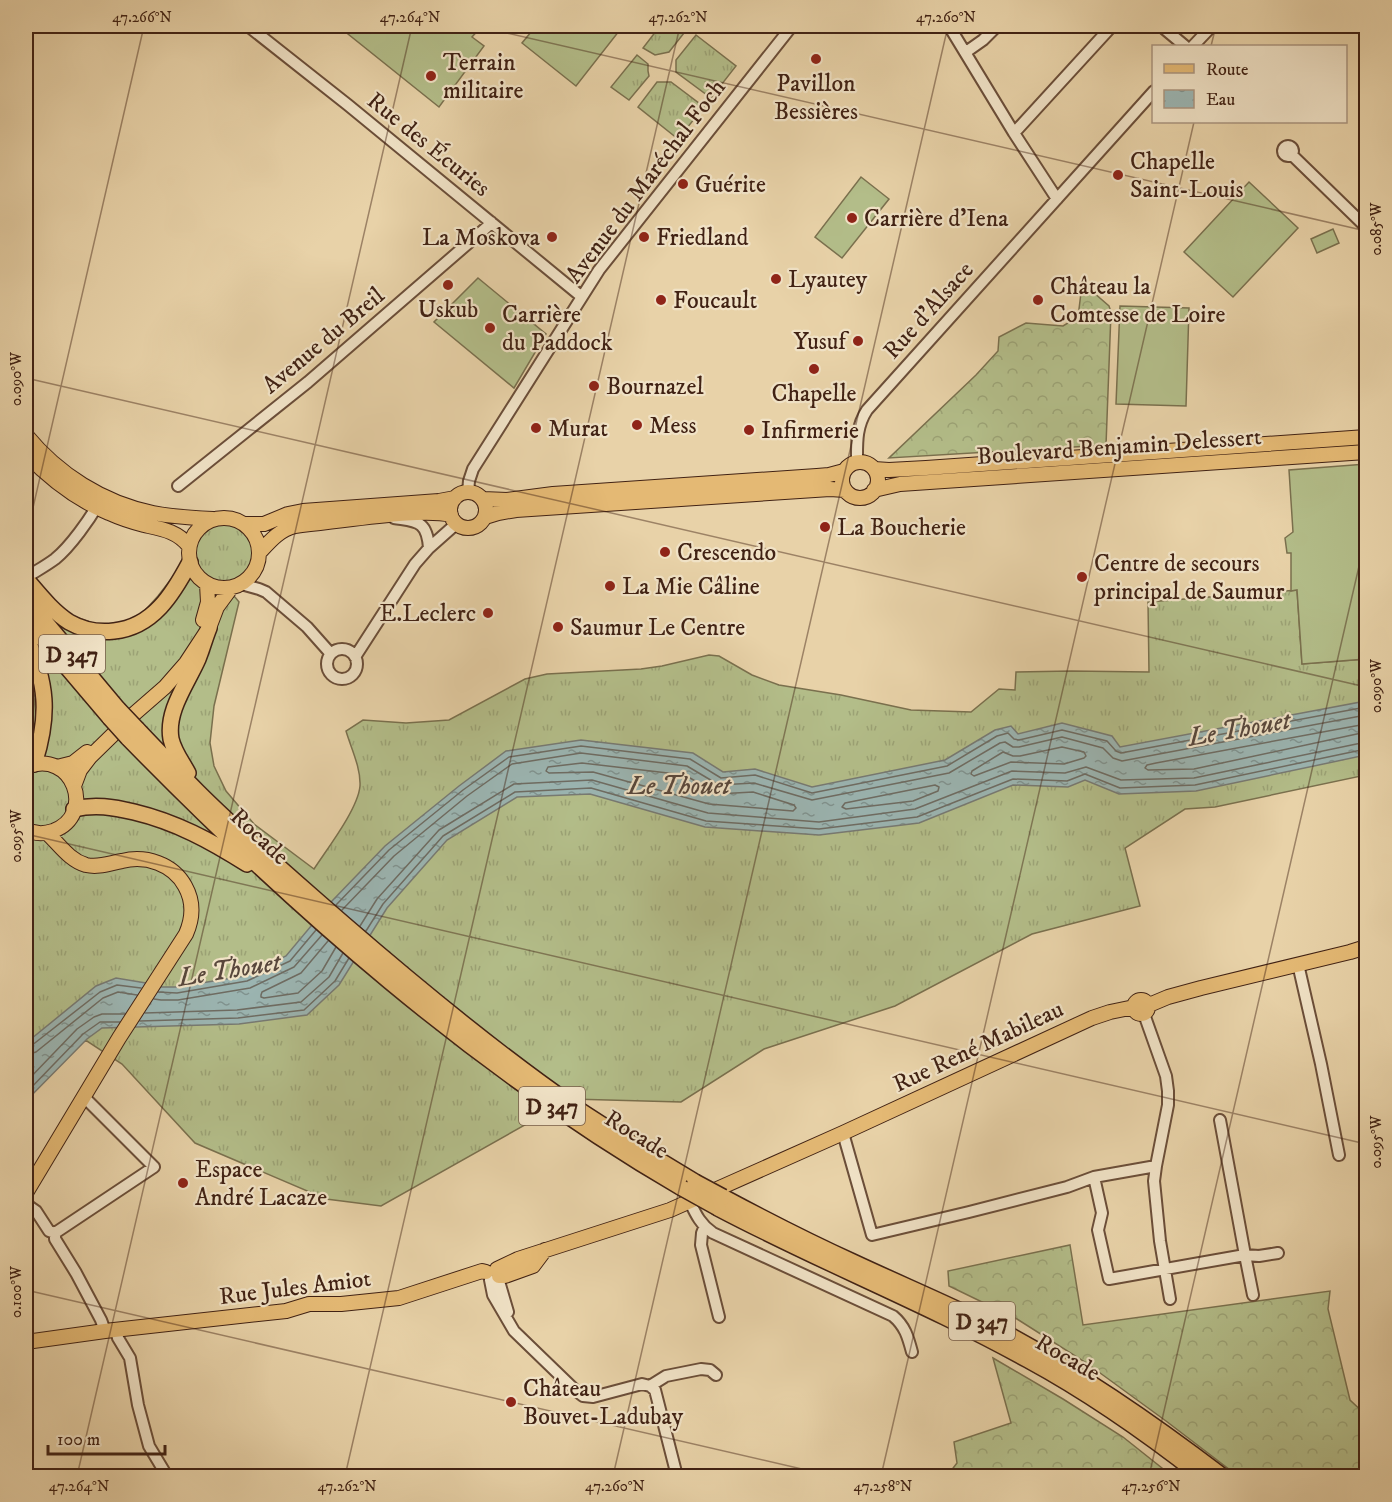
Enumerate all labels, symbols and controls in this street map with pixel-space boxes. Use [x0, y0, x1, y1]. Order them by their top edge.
text: 47.266°N [112, 8, 172, 27]
text: 47.264°N [380, 8, 440, 27]
text: 47.262°N [648, 8, 708, 27]
text: 47.260°N [916, 8, 976, 27]
legend [1152, 45, 1347, 123]
place label: Terrain militaire [443, 48, 524, 106]
marker: Pavillon Bessières [809, 52, 823, 66]
text: Route [1206, 59, 1249, 81]
marker: Terrain militaire [424, 69, 438, 83]
place label: Pavillon Bessières [774, 69, 858, 127]
street label: Avenue du Maréchal Foch [559, 73, 733, 290]
street label: Rue des Écuries [361, 86, 496, 204]
text: Eau [1206, 89, 1235, 111]
place label: Chapelle Saint-Louis [1130, 147, 1244, 205]
marker: Chapelle Saint-Louis [1111, 168, 1125, 182]
place label: Guérite [695, 170, 766, 200]
marker: Guérite [676, 177, 690, 191]
text: 0.085°W [1367, 202, 1386, 256]
place label: Carrière d'Iena [864, 204, 1009, 234]
marker: Carrière d'Iena [845, 211, 859, 225]
place label: La Moskova [422, 223, 541, 253]
place label: Friedland [656, 223, 748, 253]
marker: La Moskova [545, 230, 559, 244]
marker: Friedland [637, 230, 651, 244]
street label: Rue d'Alsace [877, 256, 980, 366]
place label: Lyautey [788, 265, 868, 295]
marker: Lyautey [769, 272, 783, 286]
place label: Château la Comtesse de Loire [1050, 272, 1225, 330]
marker: Uskub [441, 278, 455, 292]
street label: Avenue du Breil [256, 280, 391, 401]
place label: Foucault [673, 286, 757, 316]
marker: Foucault [654, 293, 668, 307]
marker: Château la Comtesse de Loire [1031, 293, 1045, 307]
place label: Uskub [418, 295, 478, 325]
place label: Carrière du Paddock [502, 300, 613, 358]
marker: Carrière du Paddock [483, 321, 497, 335]
place label: Yusuf [794, 327, 849, 357]
marker: Yusuf [851, 334, 865, 348]
text: 0.090°W [7, 352, 26, 406]
marker: Chapelle [807, 362, 821, 376]
place label: Bournazel [606, 372, 704, 402]
marker: Bournazel [587, 379, 601, 393]
place label: Chapelle [772, 379, 857, 409]
place label: Mess [649, 411, 697, 441]
place label: Murat [548, 414, 608, 444]
place label: Infirmerie [761, 416, 859, 446]
marker: Mess [630, 418, 644, 432]
marker: Murat [529, 421, 543, 435]
street label: Boulevard Benjamin Delessert [976, 422, 1263, 472]
marker: Infirmerie [742, 423, 756, 437]
place label: La Boucherie [837, 513, 966, 543]
marker: La Boucherie [818, 520, 832, 534]
place label: Crescendo [677, 538, 776, 568]
marker: Crescendo [658, 545, 672, 559]
place label: Centre de secours principal de Saumur [1093, 549, 1285, 607]
marker: Centre de secours principal de Saumur [1075, 570, 1089, 584]
place label: La Mie Câline [622, 572, 760, 602]
marker: La Mie Câline [603, 579, 617, 593]
place label: E.Leclerc [380, 599, 476, 629]
marker: E.Leclerc [481, 606, 495, 620]
place label: Saumur Le Centre [570, 613, 745, 643]
marker: Saumur Le Centre [551, 620, 565, 634]
road number: D 347 [39, 635, 105, 673]
text: 0.090°W [1367, 659, 1386, 713]
water label: Le Thouet [1184, 704, 1295, 755]
water label: Le Thouet [626, 770, 733, 803]
street label: Rocade [223, 802, 295, 872]
text: 0.095°W [7, 809, 26, 863]
water label: Le Thouet [174, 946, 285, 995]
street label: Rue René Mabileau [889, 994, 1068, 1099]
road number: D 347 [519, 1087, 585, 1125]
street label: Rocade [599, 1104, 674, 1166]
text: 0.095°W [1367, 1115, 1386, 1169]
place label: Espace André Lacaze [195, 1155, 327, 1213]
marker: Espace André Lacaze [176, 1176, 190, 1190]
street label: Rue Jules Amiot [218, 1264, 373, 1312]
text: 0.100°W [7, 1266, 26, 1318]
road number: D 347 [949, 1302, 1015, 1340]
street label: Rocade [1030, 1327, 1105, 1388]
place label: Château Bouvet-Ladubay [523, 1374, 684, 1432]
marker: Château Bouvet-Ladubay [504, 1395, 518, 1409]
scale bar [48, 1418, 165, 1456]
text: 100 m [57, 1429, 100, 1451]
text: 47.264°N [49, 1477, 109, 1496]
text: 47.262°N [317, 1477, 377, 1496]
text: 47.260°N [585, 1477, 645, 1496]
text: 47.258°N [854, 1477, 912, 1496]
text: 47.256°N [1121, 1477, 1181, 1496]

